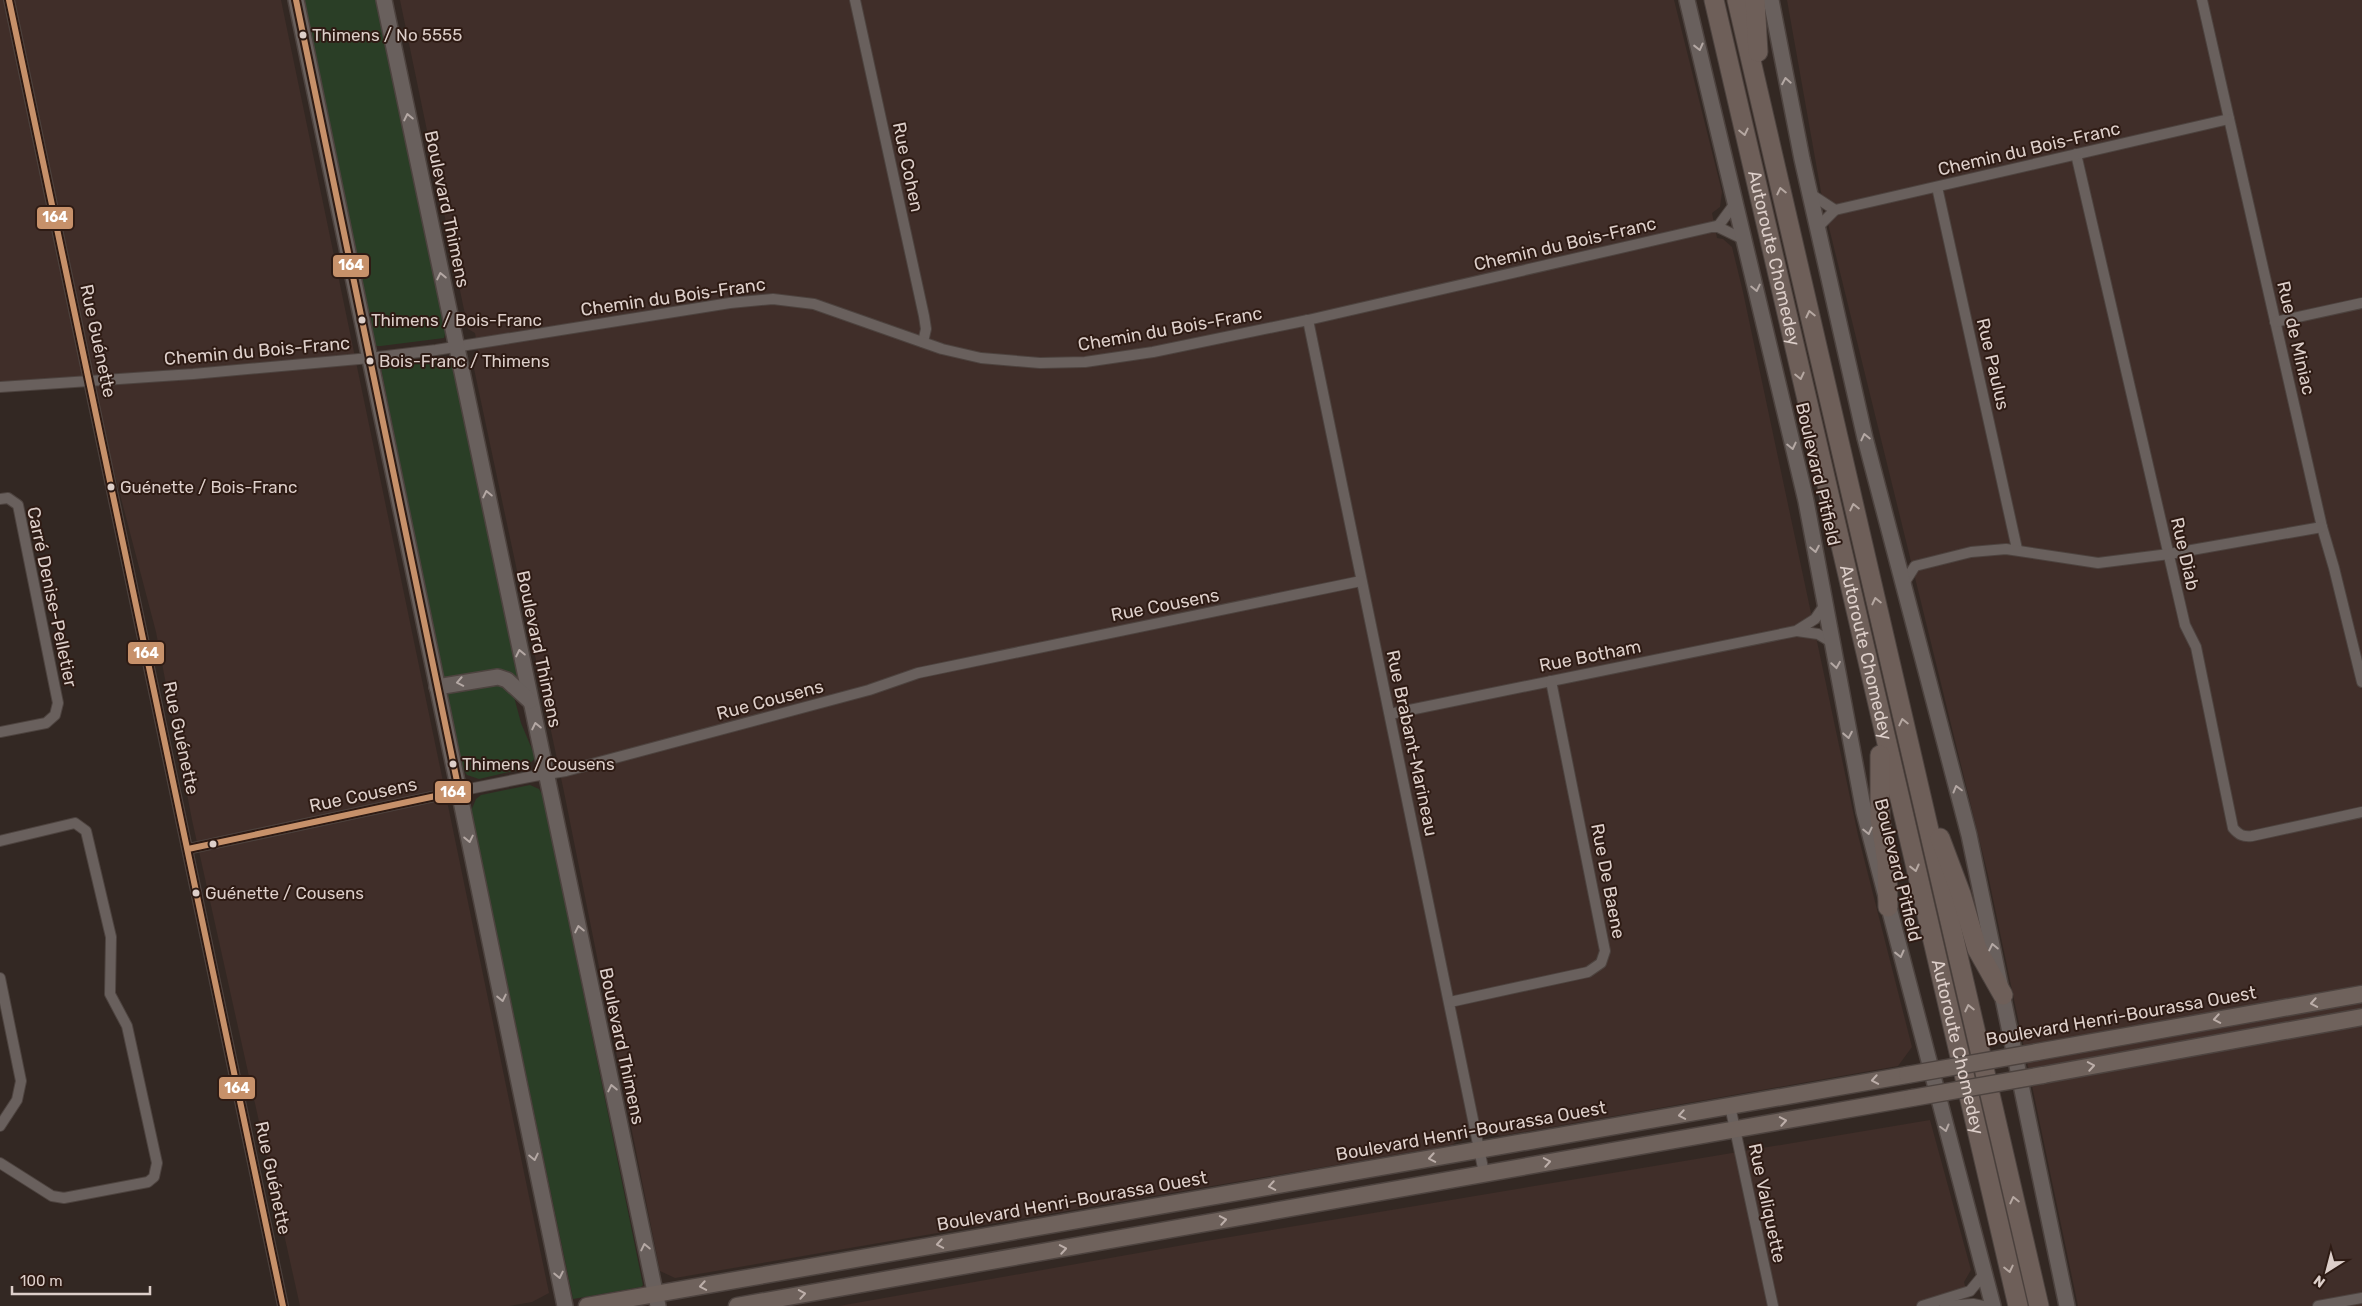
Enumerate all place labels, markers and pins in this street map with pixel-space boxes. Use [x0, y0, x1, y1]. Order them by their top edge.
place label: Thimens / No 5555 [312, 25, 462, 45]
marker: Thimens / No 5555 [298, 30, 308, 40]
place label: Thimens / Bois-Franc [371, 310, 542, 330]
marker: Thimens / Bois-Franc [357, 315, 367, 325]
place label: Bois-Franc / Thimens [379, 351, 550, 371]
marker: Bois-Franc / Thimens [365, 356, 375, 366]
place label: Guénette / Bois-Franc [120, 477, 297, 497]
marker: Guénette / Bois-Franc [106, 482, 116, 492]
place label: Thimens / Cousens [462, 754, 615, 774]
marker: Thimens / Cousens [448, 759, 458, 769]
unlabelled marker [208, 839, 218, 849]
place label: Guénette / Cousens [205, 883, 364, 903]
marker: Guénette / Cousens [191, 888, 201, 898]

